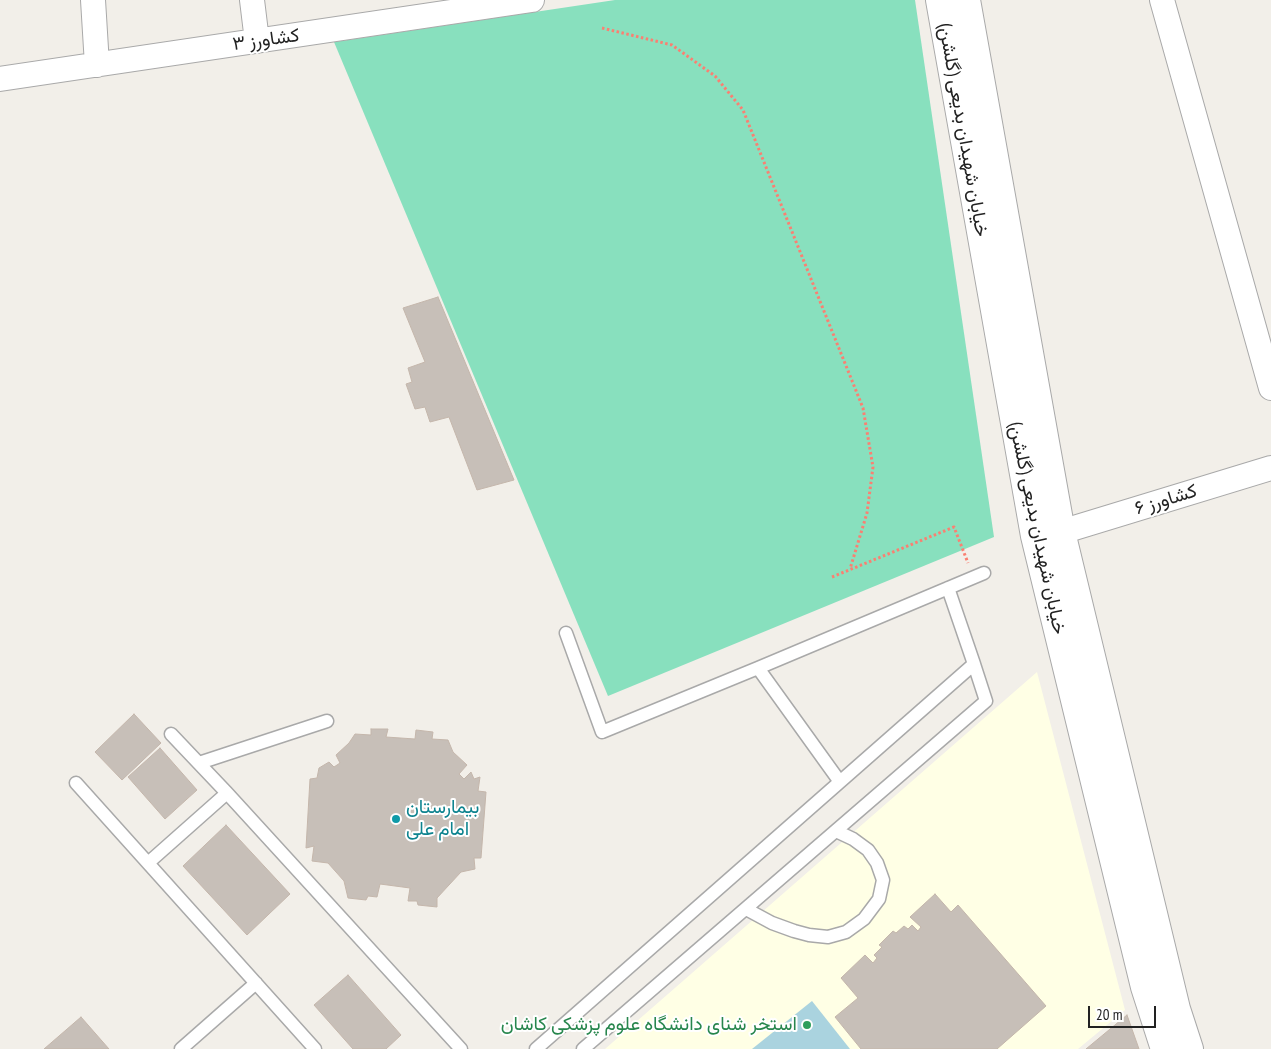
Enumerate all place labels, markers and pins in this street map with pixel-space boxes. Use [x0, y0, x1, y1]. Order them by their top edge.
place label: بیمارستان امام علی [406, 797, 479, 841]
marker: بیمارستان امام علی [390, 813, 402, 825]
place label: استخر شنای دانشگاه علوم پزشکی کاشان [501, 1014, 797, 1036]
marker: استخر شنای دانشگاه علوم پزشکی کاشان [801, 1019, 813, 1031]

